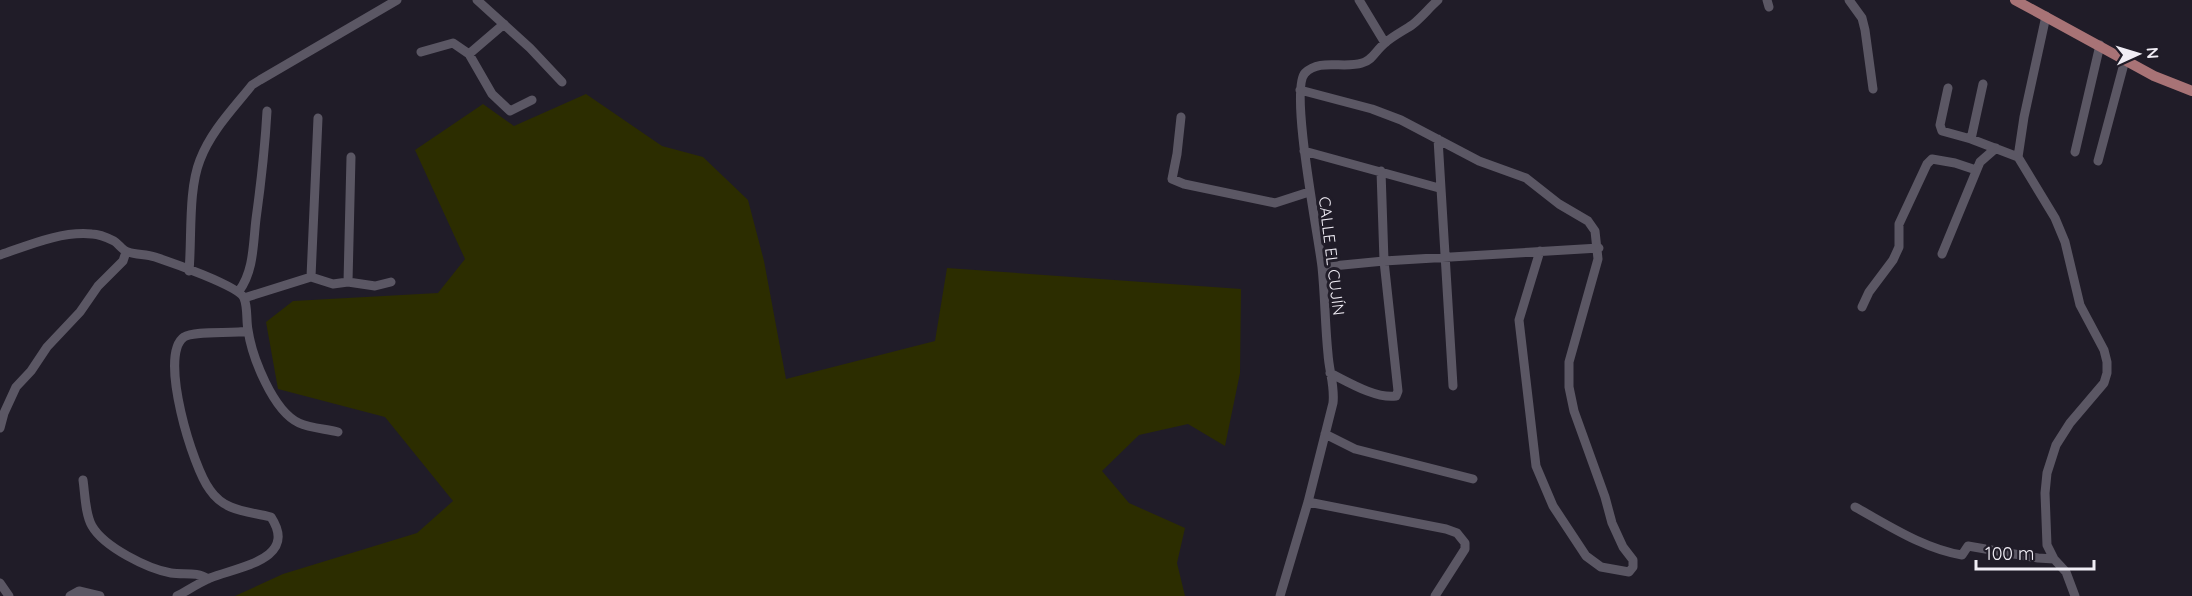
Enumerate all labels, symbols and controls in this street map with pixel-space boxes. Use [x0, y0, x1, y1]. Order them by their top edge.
north arrow [2108, 24, 2168, 84]
text: N [2143, 46, 2163, 60]
street label: CALLE EL CUJÍN [1315, 195, 1349, 317]
scale bar [1976, 533, 2094, 571]
text: 100 m [1985, 542, 2034, 565]

